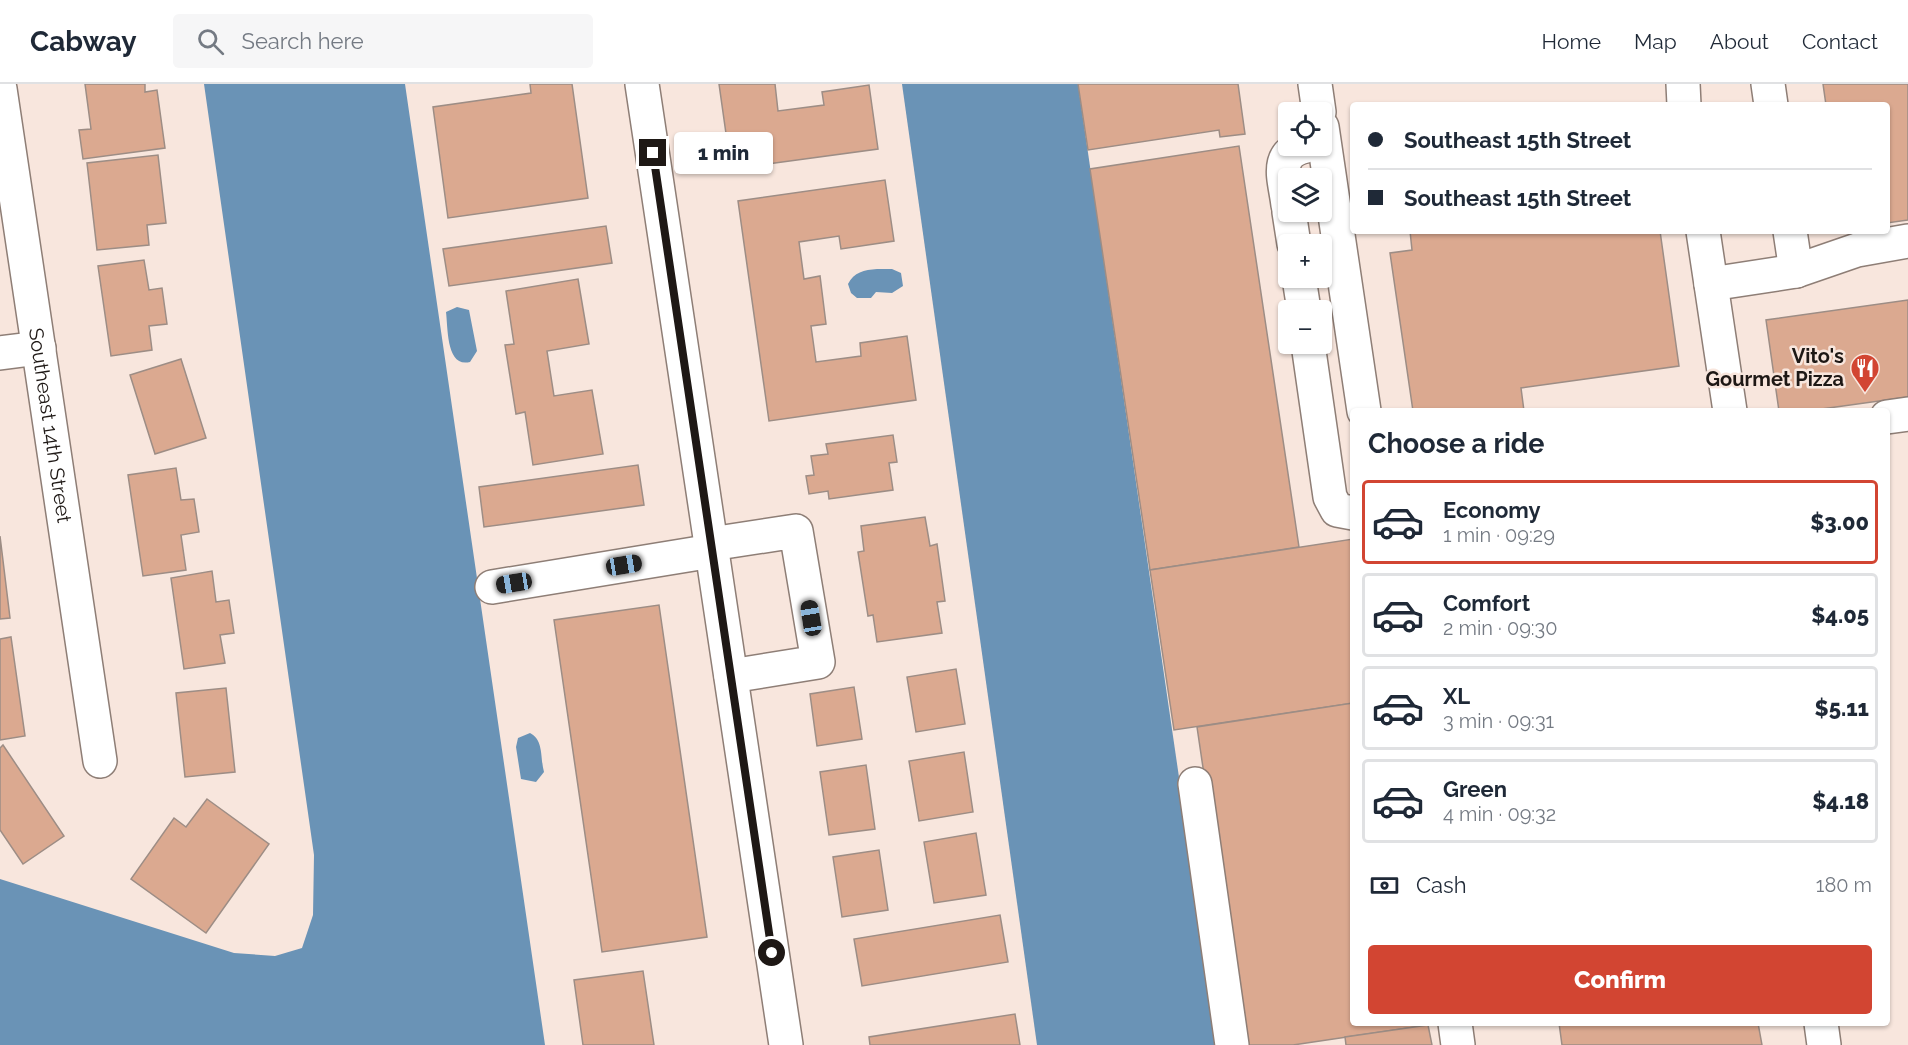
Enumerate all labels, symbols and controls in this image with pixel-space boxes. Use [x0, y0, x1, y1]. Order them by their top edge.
search box [173, 14, 593, 68]
text: Cabway [30, 25, 137, 58]
icon: search [194, 25, 227, 58]
text: Search here [242, 28, 364, 54]
text: Home [1542, 29, 1601, 54]
text: Map [1634, 29, 1677, 54]
text: About [1710, 29, 1769, 54]
text: Contact [1802, 29, 1878, 54]
map controls [1278, 102, 1332, 354]
button: locate [1278, 102, 1332, 156]
text: Southeast 15th Street [1404, 127, 1631, 153]
callout: 1 min [674, 132, 773, 174]
route end [639, 139, 666, 166]
text: 1 min [698, 141, 749, 165]
button: layers [1278, 168, 1332, 222]
text: Southeast 15th Street [1404, 185, 1631, 211]
button: + [1278, 234, 1332, 288]
button: − [1278, 300, 1332, 354]
street label: Southeast 14th Street [24, 326, 76, 525]
place label: Vito's Gourmet Pizza [1706, 344, 1844, 391]
restaurant icon: Vito's Gourmet Pizza [1849, 352, 1881, 394]
text: Choose a ride [1368, 428, 1544, 459]
icon: car [1371, 495, 1425, 549]
text: Economy [1443, 497, 1541, 523]
text: $3.00 [1810, 509, 1869, 535]
text: 1 min · 09:29 [1443, 523, 1555, 547]
car [605, 553, 643, 577]
car [495, 571, 533, 595]
icon: car [1371, 588, 1425, 642]
text: Comfort [1443, 590, 1530, 616]
car [799, 599, 823, 637]
text: $4.05 [1811, 602, 1869, 628]
text: 2 min · 09:30 [1443, 616, 1558, 640]
icon: car [1371, 681, 1425, 735]
text: XL [1443, 683, 1470, 709]
text: $5.11 [1815, 695, 1869, 721]
text: 3 min · 09:31 [1443, 709, 1554, 733]
icon: car [1371, 774, 1425, 828]
text: Green [1443, 776, 1507, 802]
text: $4.18 [1812, 788, 1869, 814]
text: 4 min · 09:32 [1443, 802, 1556, 826]
icon: cash [1368, 869, 1401, 902]
text: Cash [1416, 872, 1467, 898]
text: 180 m [1816, 873, 1872, 897]
route start [758, 939, 785, 966]
button: Confirm [1368, 945, 1872, 1014]

